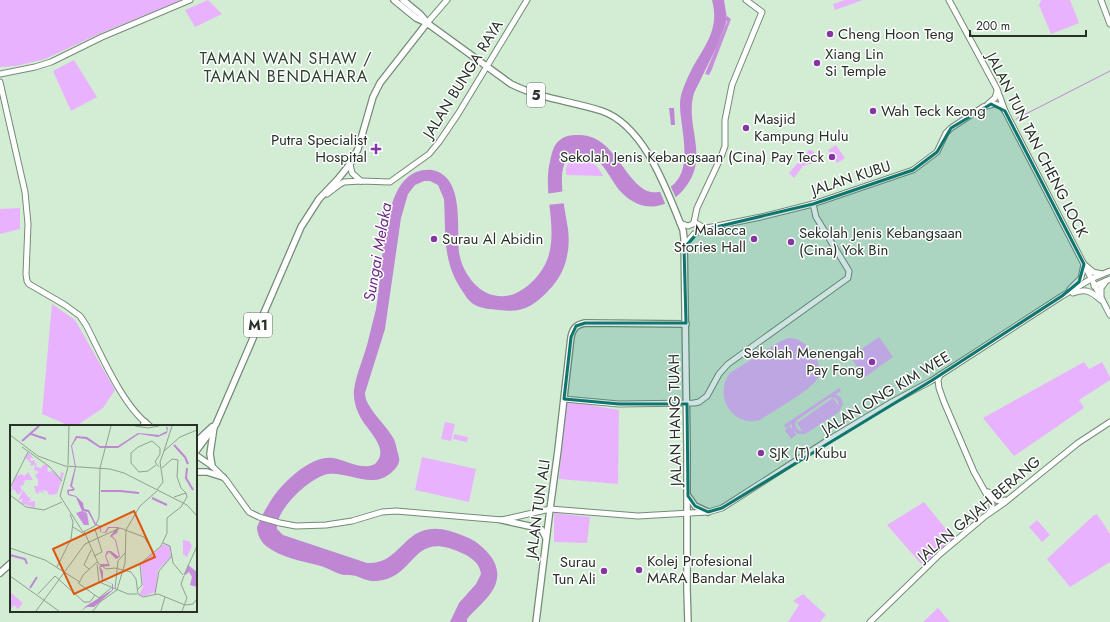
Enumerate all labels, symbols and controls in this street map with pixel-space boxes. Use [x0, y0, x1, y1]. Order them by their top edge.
scale bar [970, 12, 1086, 38]
street label: JALAN BUNGA RAYA [417, 16, 508, 144]
text: 200 m [976, 17, 1010, 35]
place label: Cheng Hoon Teng [838, 23, 954, 45]
marker: Cheng Hoon Teng [825, 29, 835, 39]
place label: Xiang Lin Si Temple [825, 43, 887, 82]
district label: TAMAN WAN SHAW / TAMAN BENDAHARA [199, 47, 373, 88]
street label: JALAN TUN TAN CHENG LOCK [980, 47, 1093, 242]
marker: Xiang Lin Si Temple [812, 58, 822, 68]
road number: 5 [527, 83, 545, 107]
place label: Wah Teck Keong [881, 100, 986, 122]
marker: Wah Teck Keong [868, 106, 878, 116]
place label: Masjid Kampung Hulu [754, 108, 849, 147]
marker: Masjid Kampung Hulu [741, 123, 751, 133]
place label: Putra Specialist Hospital [271, 129, 367, 168]
marker: Putra Specialist Hospital [370, 143, 382, 155]
place label: Sekolah Jenis Kebangsaan (Cina) Pay Teck [560, 146, 824, 168]
marker: Sekolah Jenis Kebangsaan (Cina) Pay Teck [827, 152, 837, 162]
street label: JALAN KUBU [807, 155, 894, 202]
water label: Sungai Melaka [357, 201, 398, 303]
place label: Malacca Stories Hall [674, 219, 746, 258]
place label: Sekolah Jenis Kebangsaan (Cina) Yok Bin [799, 222, 963, 261]
place label: Surau Al Abidin [442, 228, 543, 250]
marker: Surau Al Abidin [429, 234, 439, 244]
marker: Malacca Stories Hall [749, 234, 759, 244]
marker: Sekolah Jenis Kebangsaan (Cina) Yok Bin [786, 237, 796, 247]
road number: M1 [244, 313, 272, 337]
place label: Sekolah Menengah Pay Fong [743, 342, 864, 381]
street label: JALAN ONG KIM WEE [816, 346, 954, 441]
street label: JALAN HANG TUAH [663, 354, 687, 488]
marker: Sekolah Menengah Pay Fong [867, 357, 877, 367]
inset map [10, 425, 197, 612]
place label: SJK (T) Kubu [769, 442, 847, 464]
marker: SJK (T) Kubu [756, 448, 766, 458]
street label: JALAN GAJAH BERANG [911, 451, 1045, 568]
street label: JALAN TUN ALI [520, 458, 556, 562]
place label: Kolej Profesional MARA Bandar Melaka [647, 550, 785, 589]
place label: Surau Tun Ali [553, 551, 596, 590]
marker: Kolej Profesional MARA Bandar Melaka [634, 565, 644, 575]
marker: Surau Tun Ali [599, 566, 609, 576]

